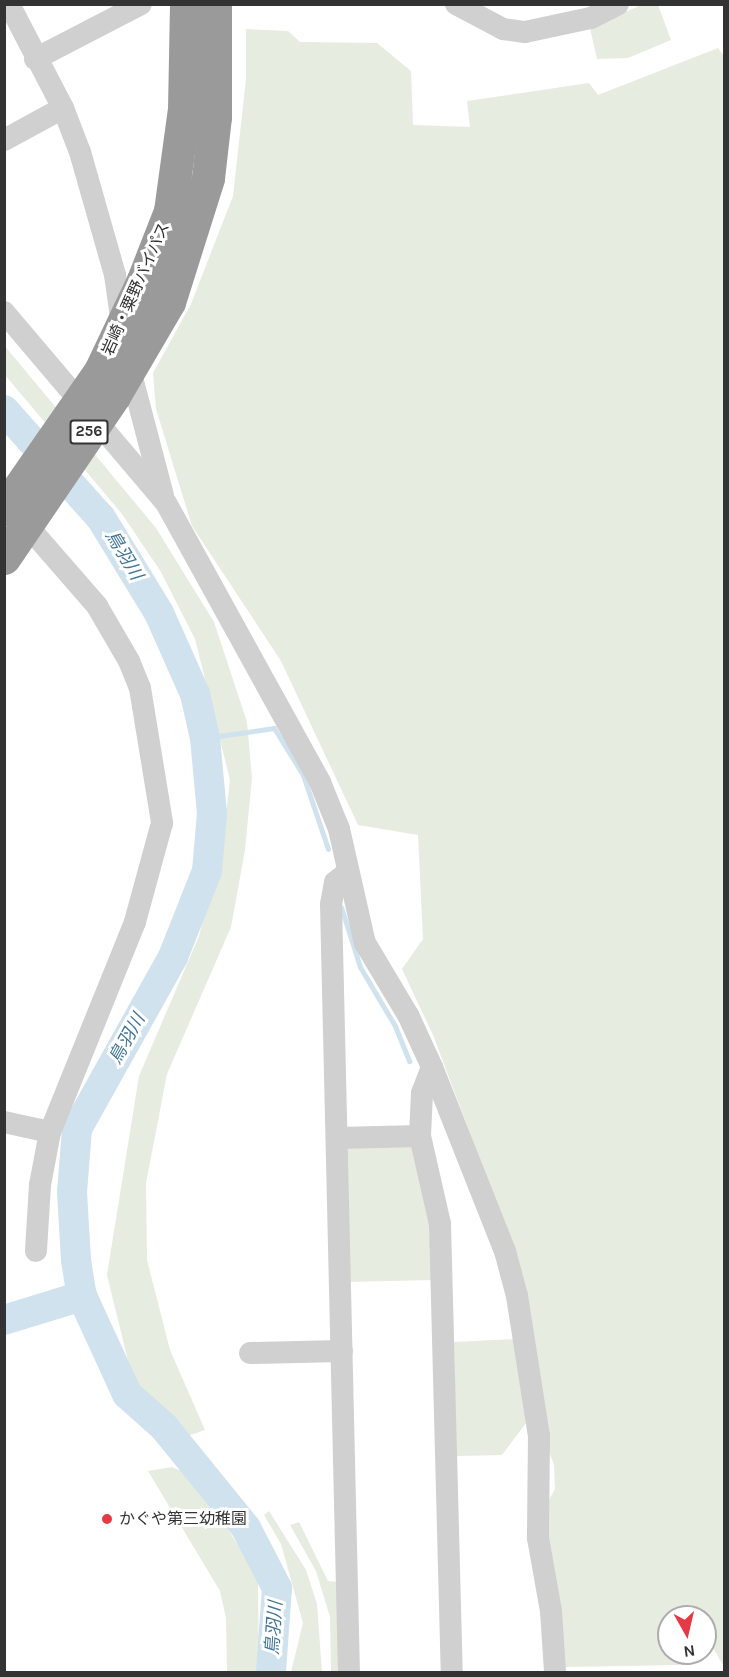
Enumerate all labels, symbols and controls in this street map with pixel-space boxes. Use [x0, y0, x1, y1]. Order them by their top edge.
street label: 岩崎・粟野バイパス [98, 219, 174, 359]
road number: 256 [70, 420, 109, 444]
water label: 鳥羽川 [101, 526, 147, 584]
water label: 鳥羽川 [104, 1010, 150, 1068]
place label: かぐや第三幼稚園 [119, 1509, 247, 1529]
marker: かぐや第三幼稚園 [100, 1512, 114, 1526]
water label: 鳥羽川 [261, 1600, 287, 1656]
north arrow [657, 1605, 717, 1665]
text: N [682, 1641, 696, 1662]

